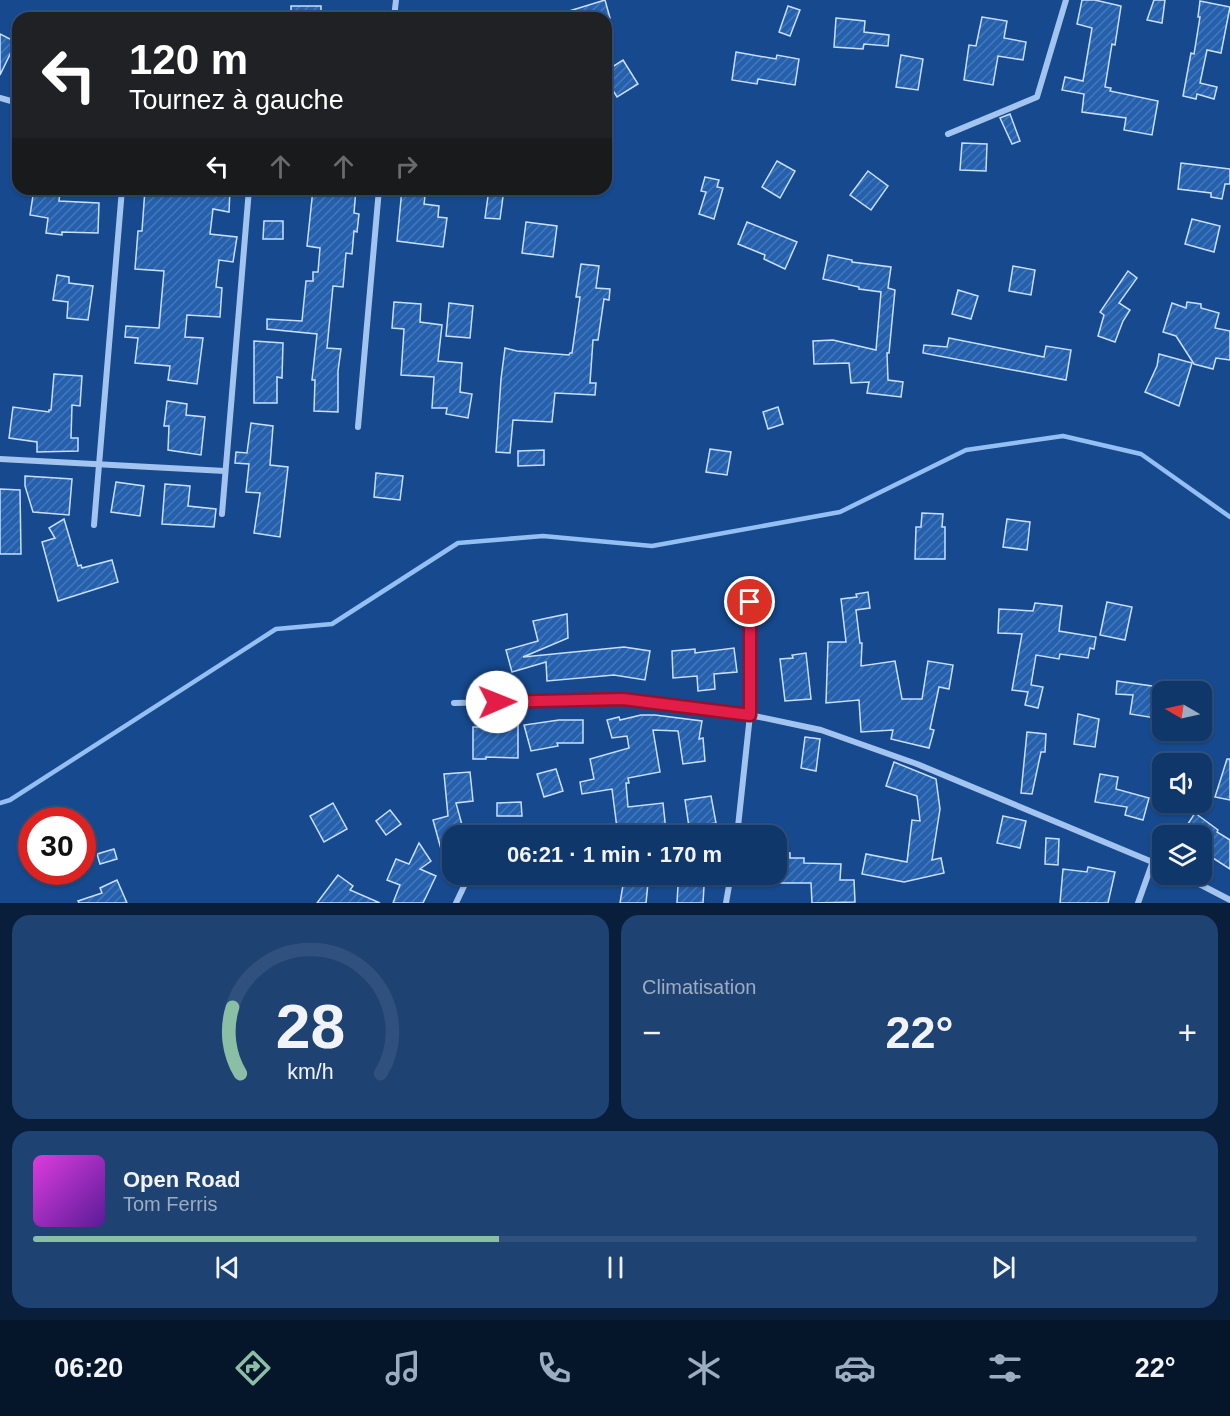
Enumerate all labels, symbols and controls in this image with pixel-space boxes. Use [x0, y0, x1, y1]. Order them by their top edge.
icon: left [30, 36, 108, 114]
text: 120 m [129, 36, 248, 83]
text: Tournez à gauche [129, 85, 344, 115]
icon: left [201, 150, 234, 183]
icon: ahead [264, 150, 297, 183]
icon: ahead [327, 150, 360, 183]
icon: right [390, 150, 423, 183]
pin [724, 576, 775, 627]
icon: arrive [733, 585, 766, 618]
position arrow [465, 670, 529, 734]
north arrow [1152, 681, 1212, 741]
map controls [1152, 681, 1212, 885]
button: sound [1152, 753, 1212, 813]
speed limit sign: 30 [18, 807, 96, 885]
button: layers [1152, 825, 1212, 885]
text: 06:21 · 1 min · 170 m [507, 842, 722, 867]
text: Climatisation [642, 976, 756, 998]
text: 28 [276, 992, 345, 1061]
text: 22° [885, 1007, 954, 1058]
text: − [642, 1014, 661, 1051]
text: + [1178, 1014, 1197, 1051]
text: km/h [287, 1060, 334, 1084]
text: Open Road [123, 1167, 240, 1192]
text: Tom Ferris [123, 1193, 217, 1215]
icon: previous [211, 1251, 244, 1284]
icon: pause [599, 1251, 632, 1284]
icon: next [987, 1251, 1020, 1284]
icon: directions [232, 1347, 274, 1389]
icon: music [382, 1347, 424, 1389]
icon: phone [533, 1347, 575, 1389]
icon: climate [683, 1347, 725, 1389]
icon: car [834, 1347, 876, 1389]
icon: filters [984, 1347, 1026, 1389]
text: 06:20 [54, 1353, 123, 1383]
text: 22° [1135, 1353, 1176, 1383]

